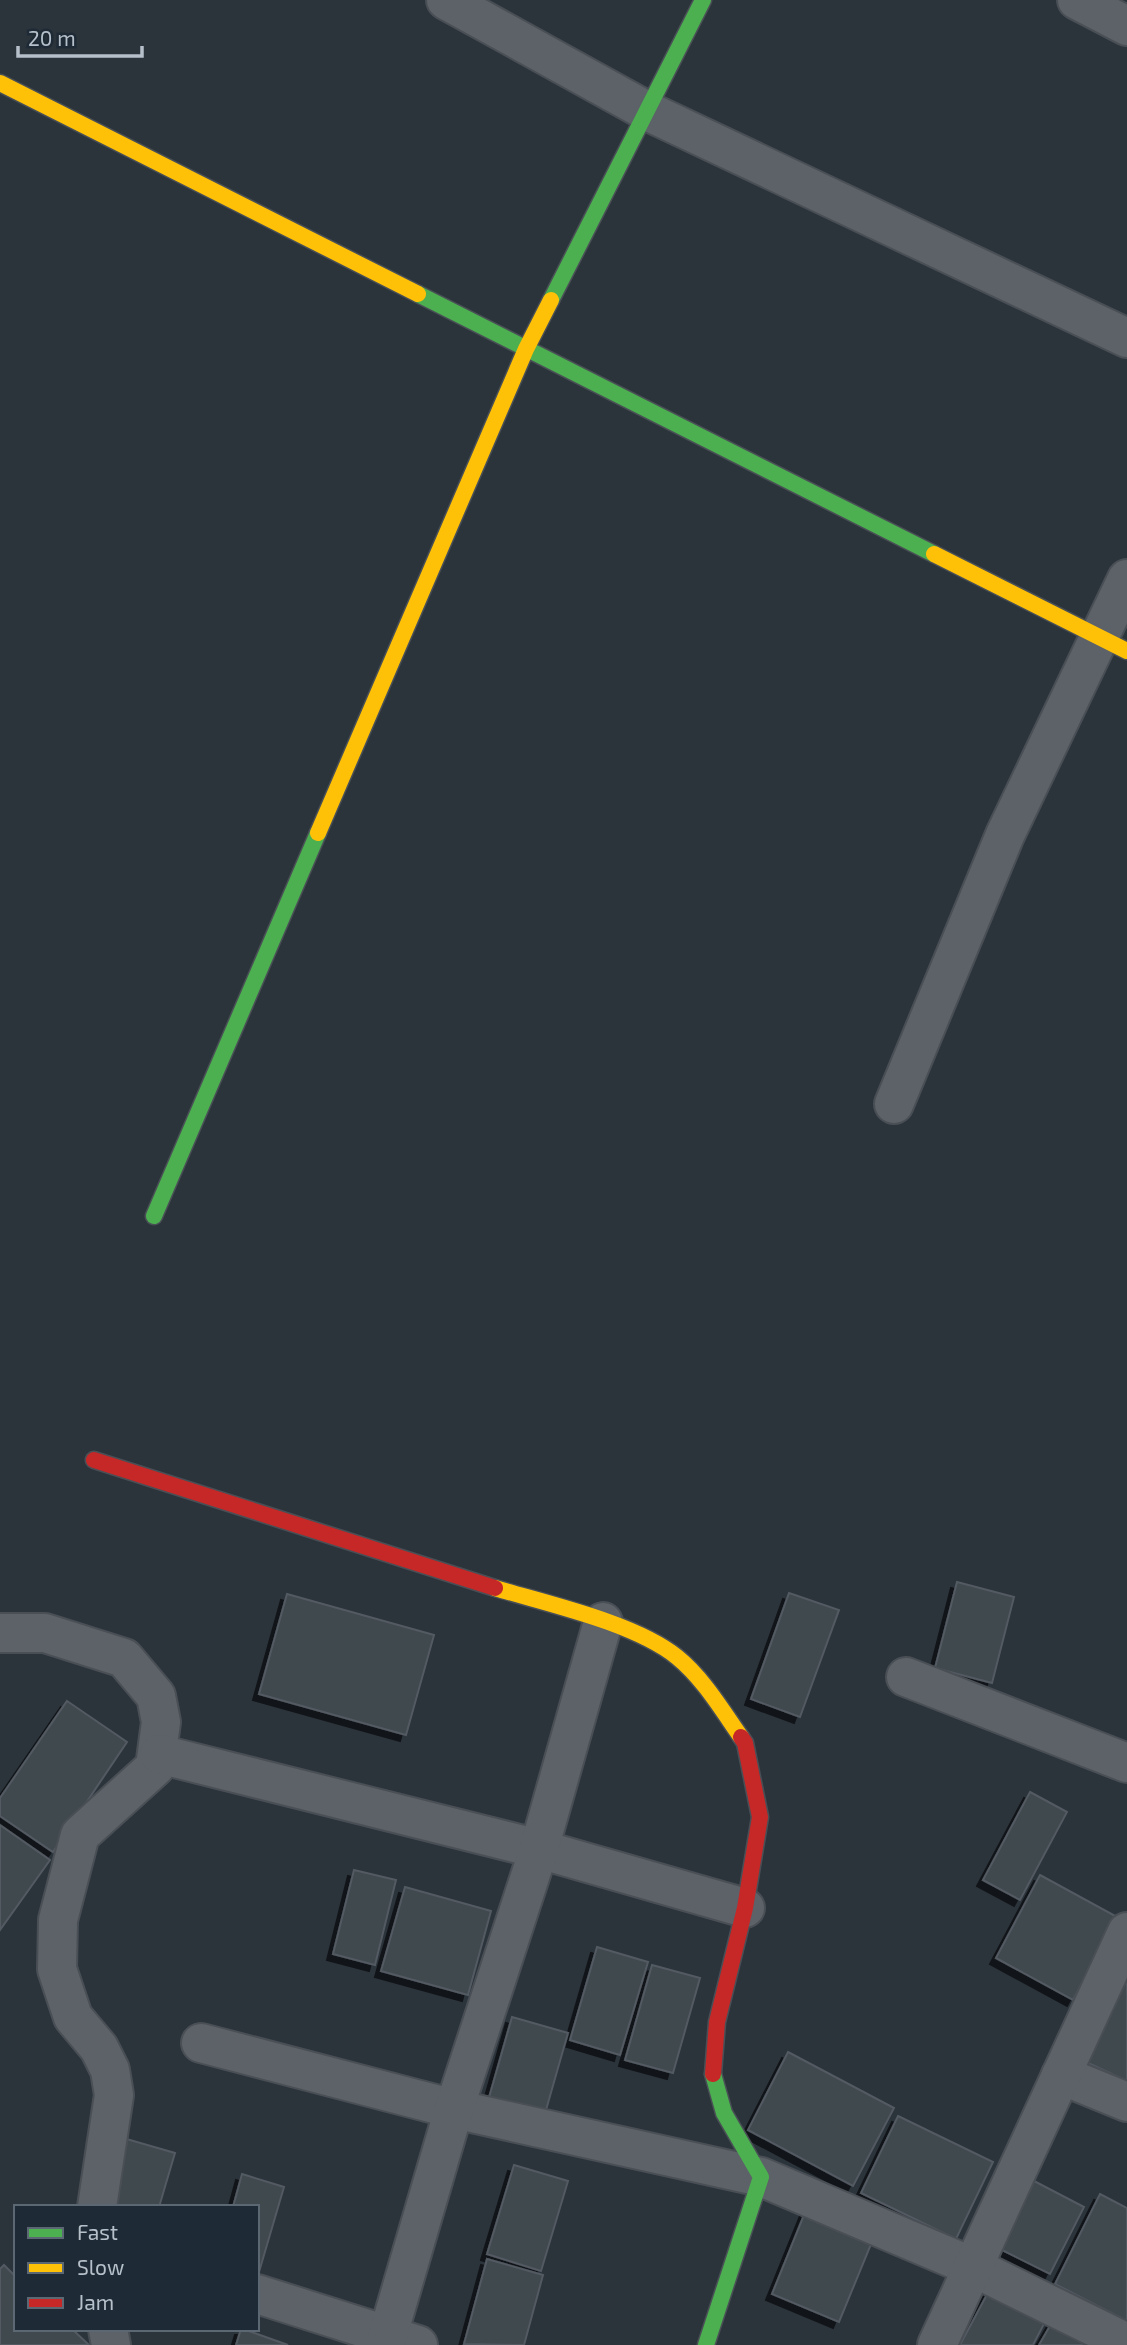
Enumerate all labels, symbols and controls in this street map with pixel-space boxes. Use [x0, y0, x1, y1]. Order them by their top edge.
scale bar [18, 14, 142, 58]
text: 20 m [28, 25, 76, 50]
legend [14, 2205, 259, 2331]
text: Fast [77, 2219, 118, 2244]
text: Slow [77, 2254, 124, 2279]
text: Jam [77, 2289, 114, 2314]

